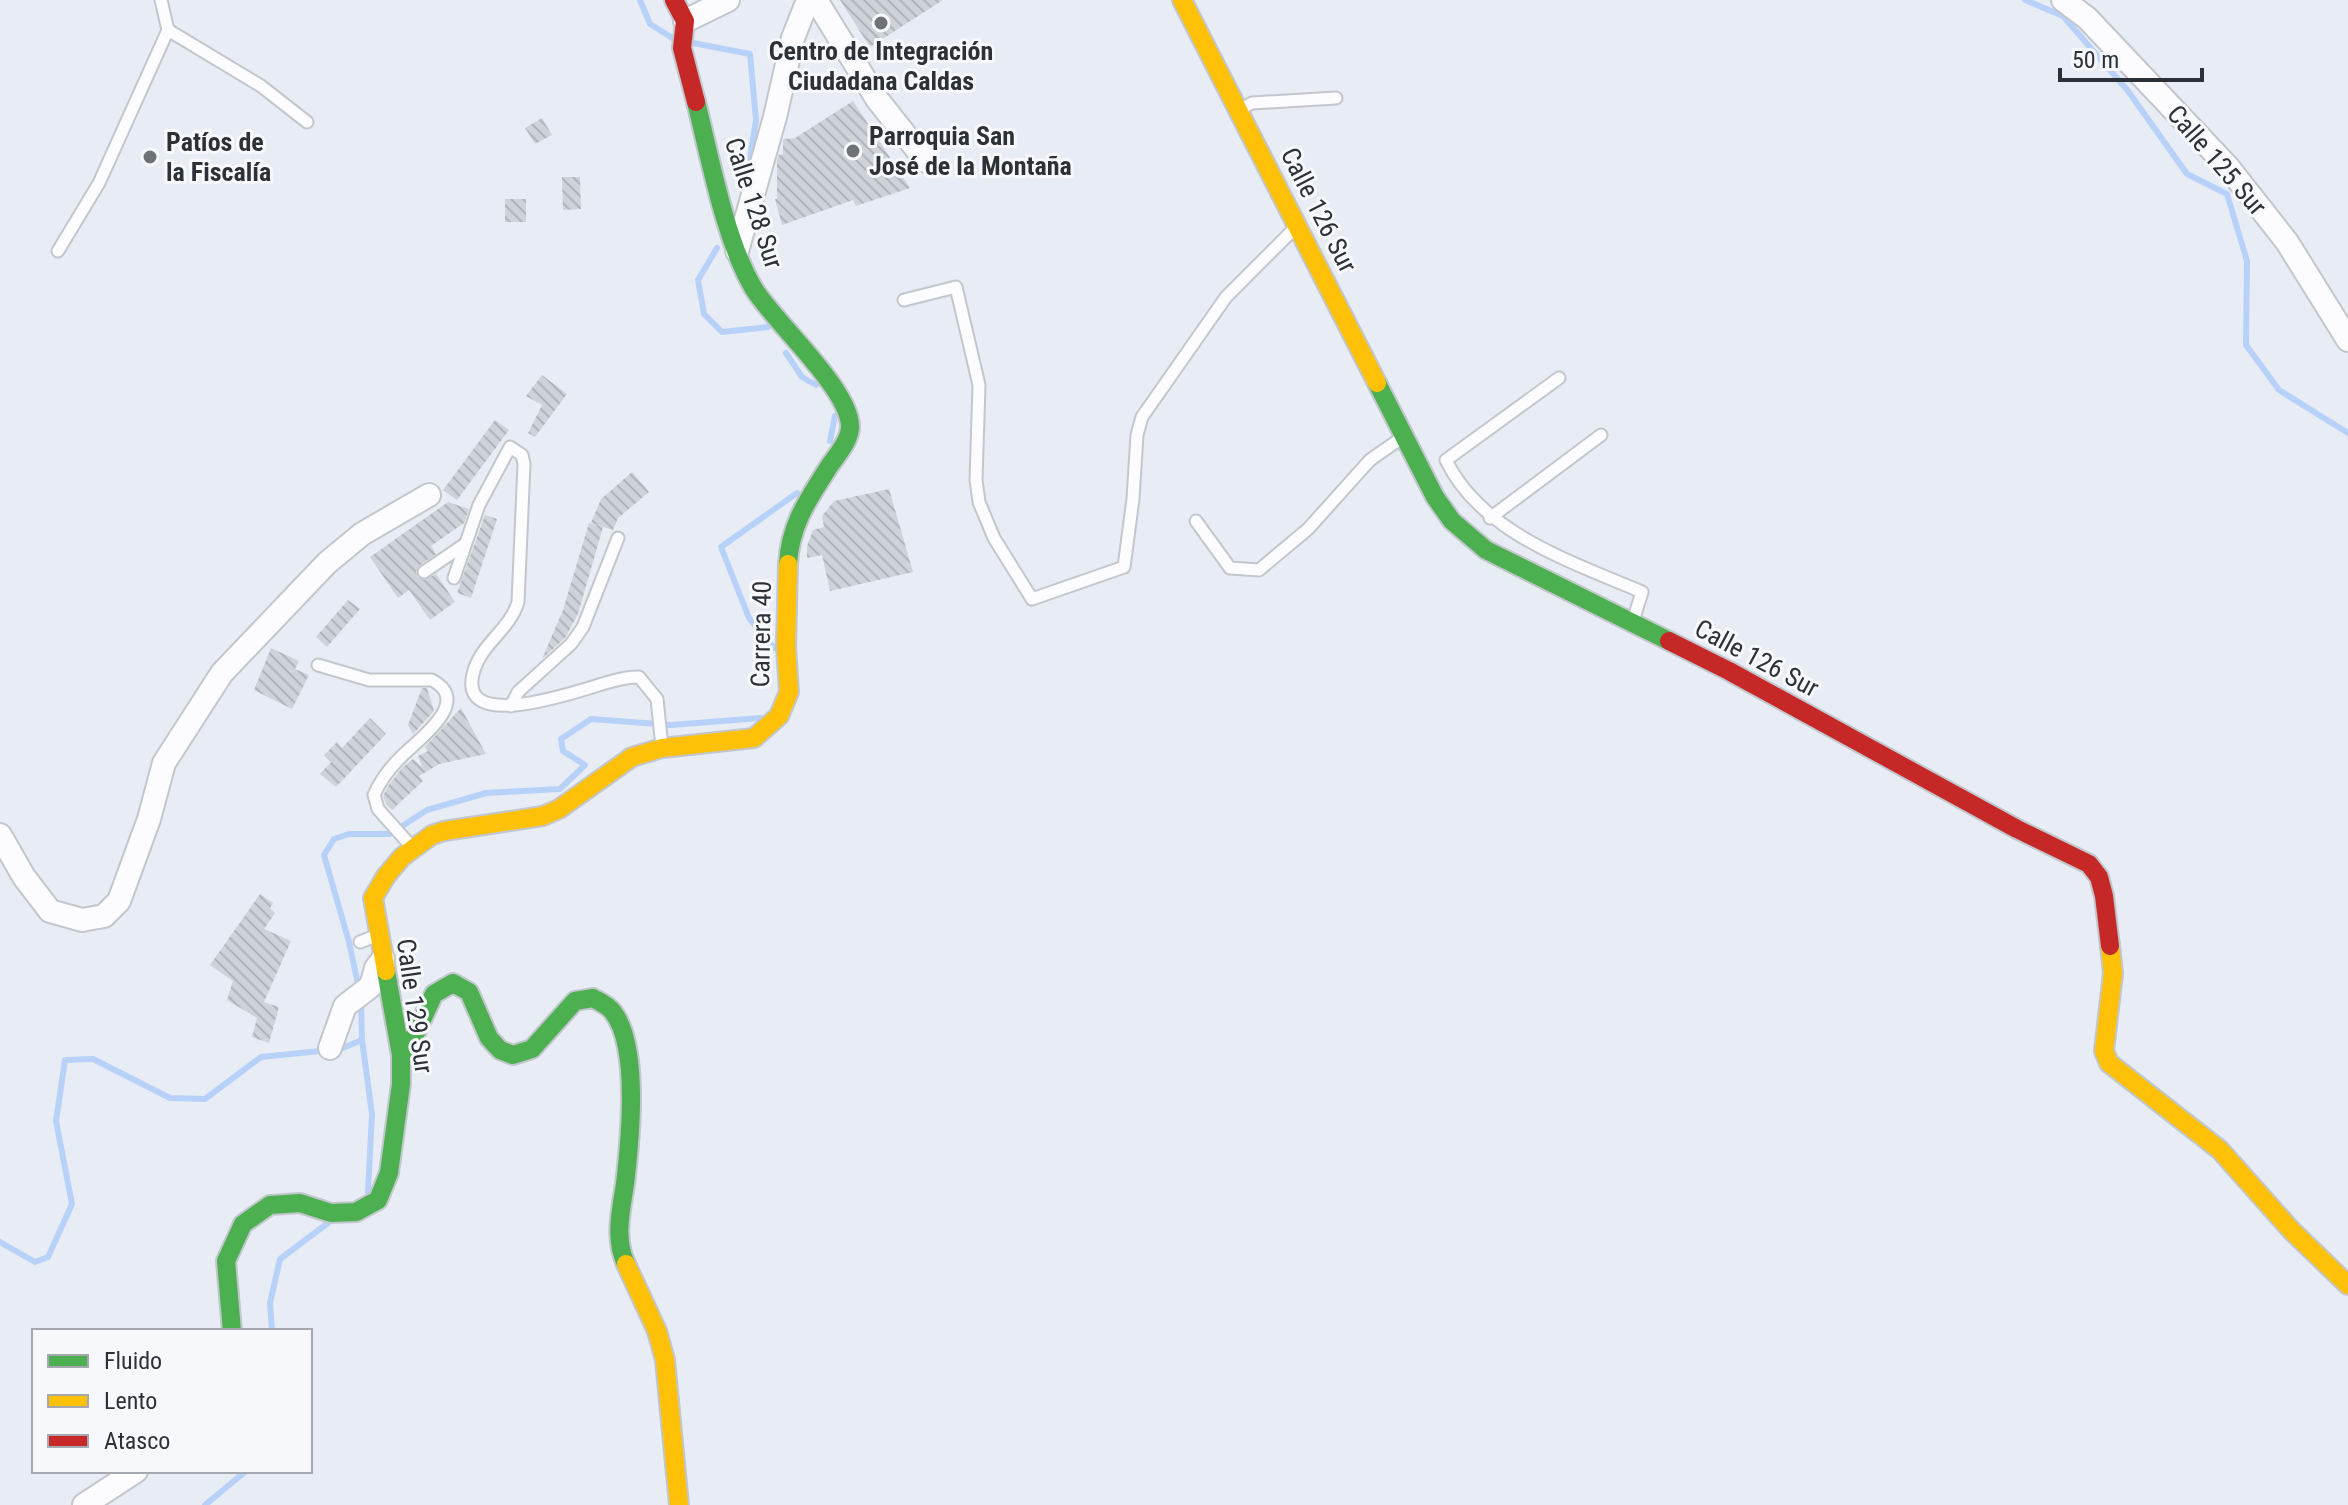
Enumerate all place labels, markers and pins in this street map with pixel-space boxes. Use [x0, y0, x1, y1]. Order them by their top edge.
marker: Centro de Integración Ciudadana Caldas [872, 14, 890, 32]
place label: Centro de Integración Ciudadana Caldas [769, 36, 993, 96]
place label: Parroquia San José de la Montaña [869, 121, 1072, 181]
place label: Patíos de la Fiscalía [166, 127, 271, 187]
marker: Parroquia San José de la Montaña [844, 142, 862, 160]
marker: Patíos de la Fiscalía [141, 148, 159, 166]

